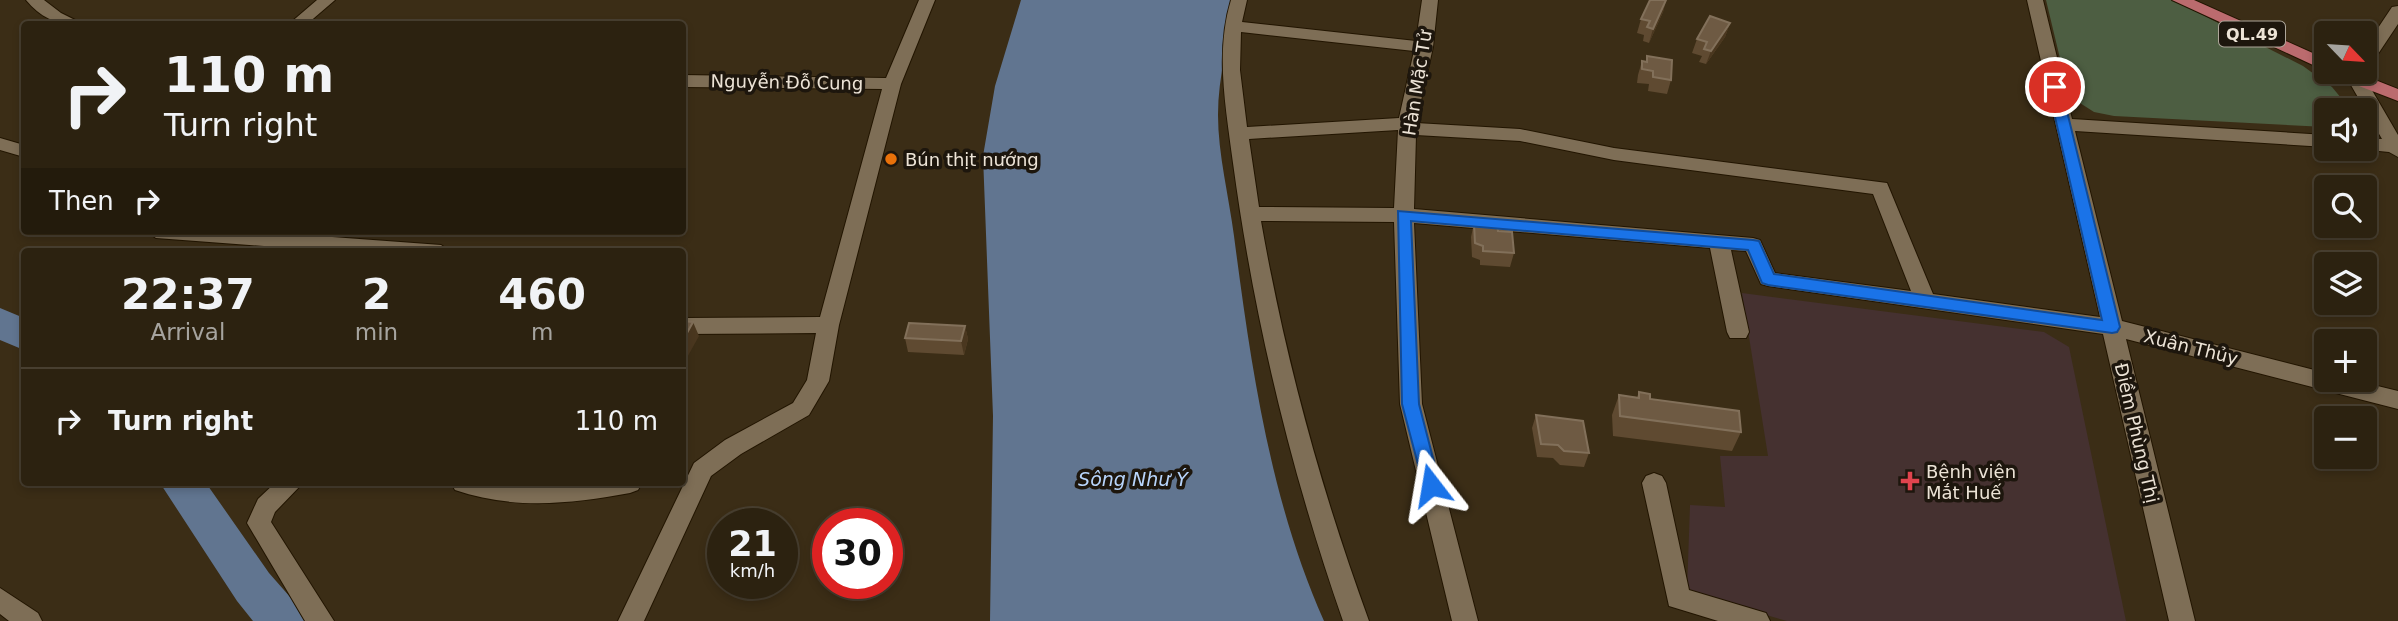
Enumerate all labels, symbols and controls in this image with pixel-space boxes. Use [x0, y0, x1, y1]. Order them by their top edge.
north arrow [2314, 21, 2376, 84]
map controls [2314, 21, 2377, 469]
road number: QL.49 [2219, 22, 2285, 46]
street label: Hàn Mặc Tử [1398, 27, 1436, 137]
text: 110 m [164, 47, 334, 104]
icon: right [49, 49, 140, 140]
pin [2025, 57, 2085, 117]
icon: arrive [2036, 68, 2074, 106]
street label: Nguyễn Đỗ Cung [711, 70, 863, 94]
button: sound [2314, 98, 2377, 161]
text: Turn right [164, 106, 317, 144]
place label: Bún thịt nướng [905, 149, 1039, 170]
marker: Bún thịt nướng [883, 151, 899, 167]
button: search [2314, 175, 2377, 238]
icon: right [128, 182, 166, 220]
text: Then [49, 186, 114, 216]
button: layers [2314, 252, 2377, 315]
text: 22:37 [121, 270, 255, 319]
text: 2 [362, 270, 391, 319]
text: 460 [498, 270, 586, 319]
text: Arrival [151, 319, 225, 345]
text: min [355, 319, 398, 345]
text: m [531, 319, 553, 345]
street label: Xuân Thủy [2142, 325, 2241, 369]
button: + [2314, 329, 2377, 392]
street label: Điềm Phùng Thị [2111, 361, 2163, 505]
icon: right [49, 402, 87, 440]
text: Turn right [108, 406, 253, 436]
text: 110 m [575, 406, 658, 436]
button: − [2314, 406, 2377, 469]
position arrow [1394, 448, 1468, 522]
place label: Bệnh viện Mắt Huế [1926, 461, 2016, 503]
water label: Sông Như Ý [1078, 468, 1189, 490]
marker: Bệnh viện Mắt Huế [1900, 471, 1920, 491]
speed limit sign: 30 [812, 508, 903, 599]
text: 21 [728, 524, 777, 564]
text: km/h [730, 560, 775, 581]

